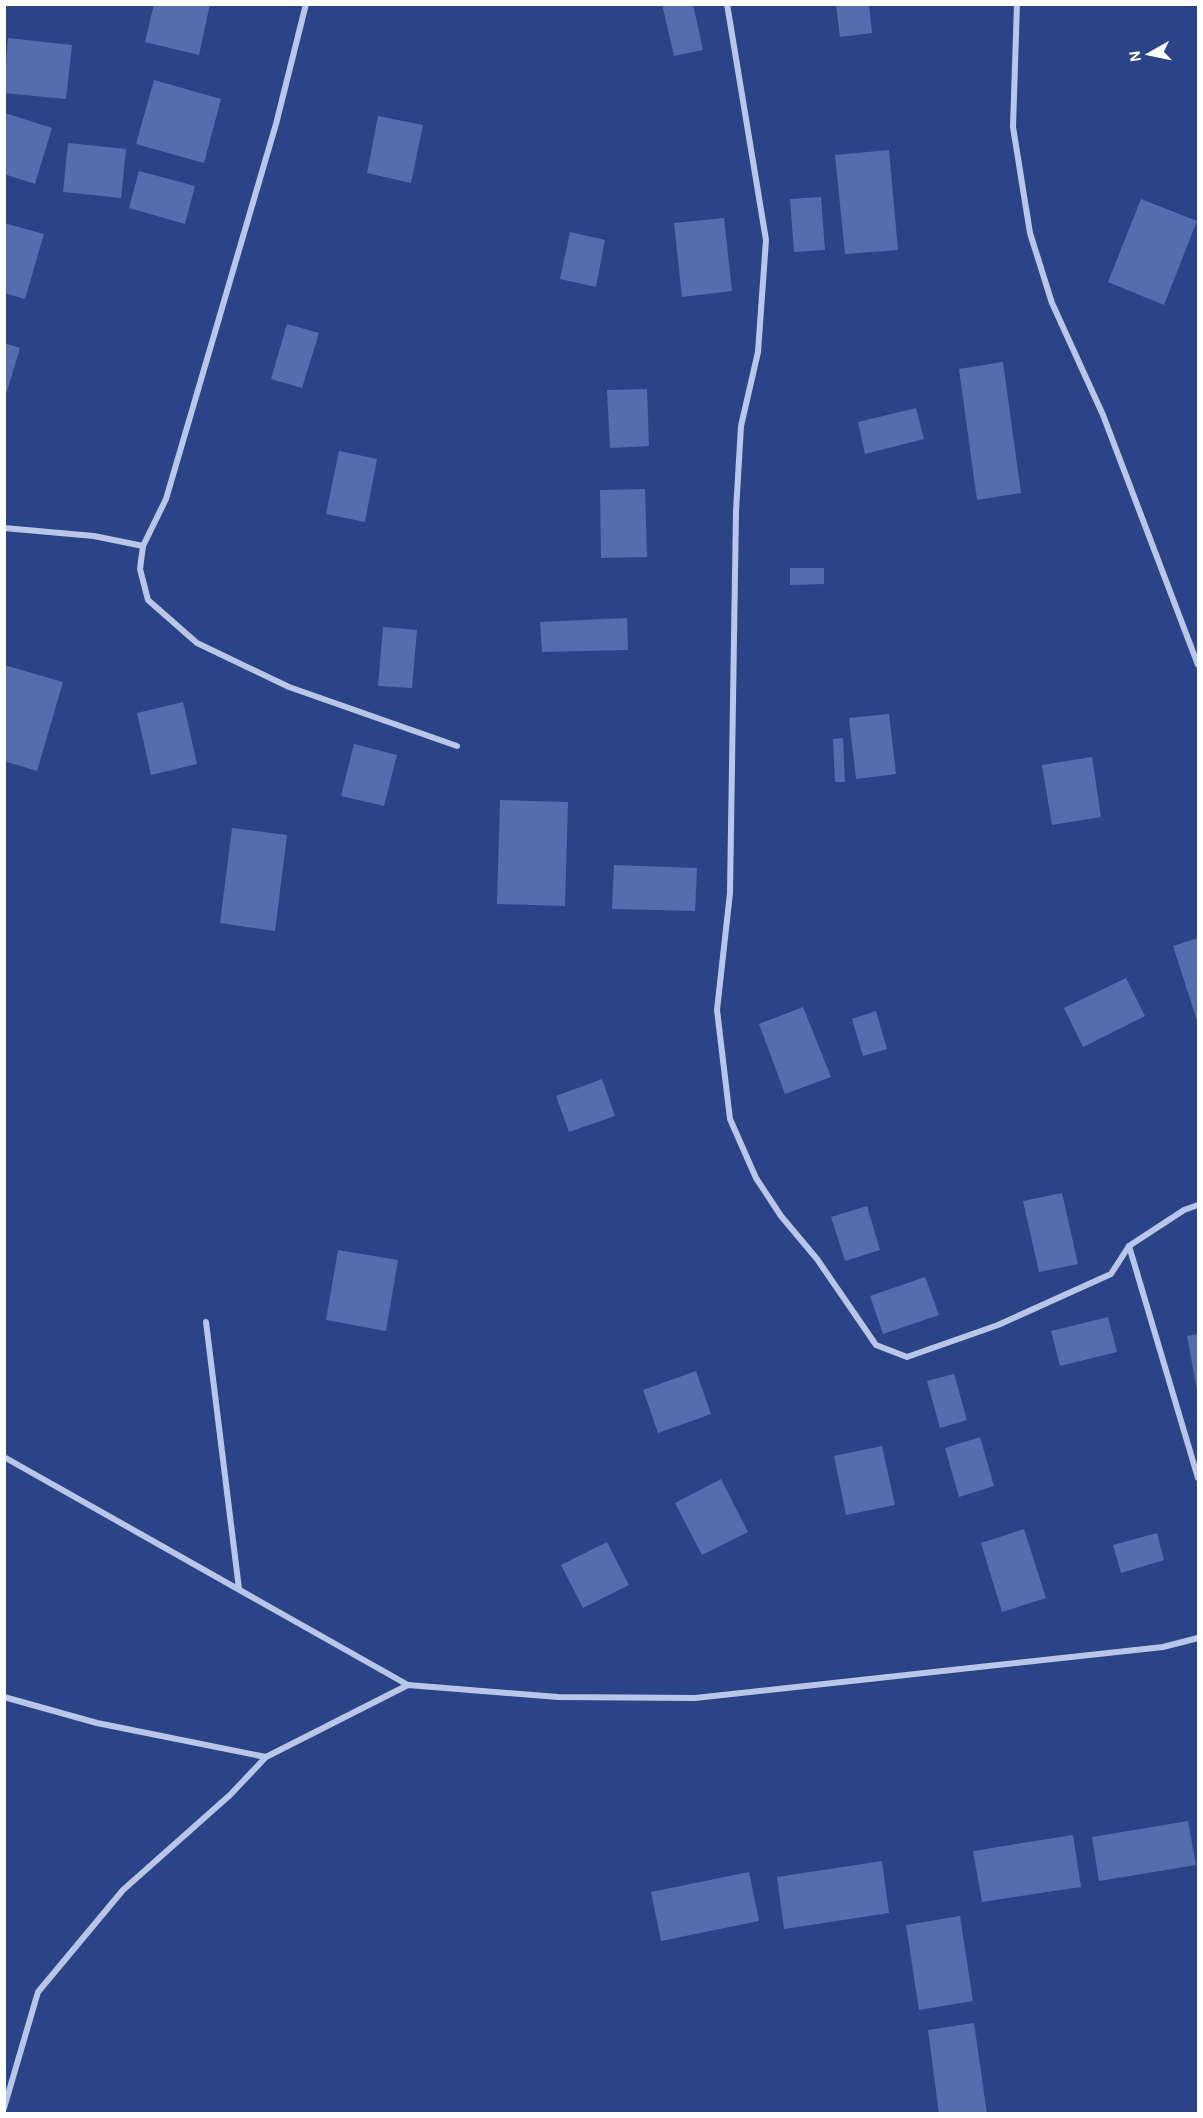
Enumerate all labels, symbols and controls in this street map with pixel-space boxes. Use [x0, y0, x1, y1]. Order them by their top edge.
north arrow [1119, 24, 1179, 84]
text: N [1126, 49, 1144, 63]

